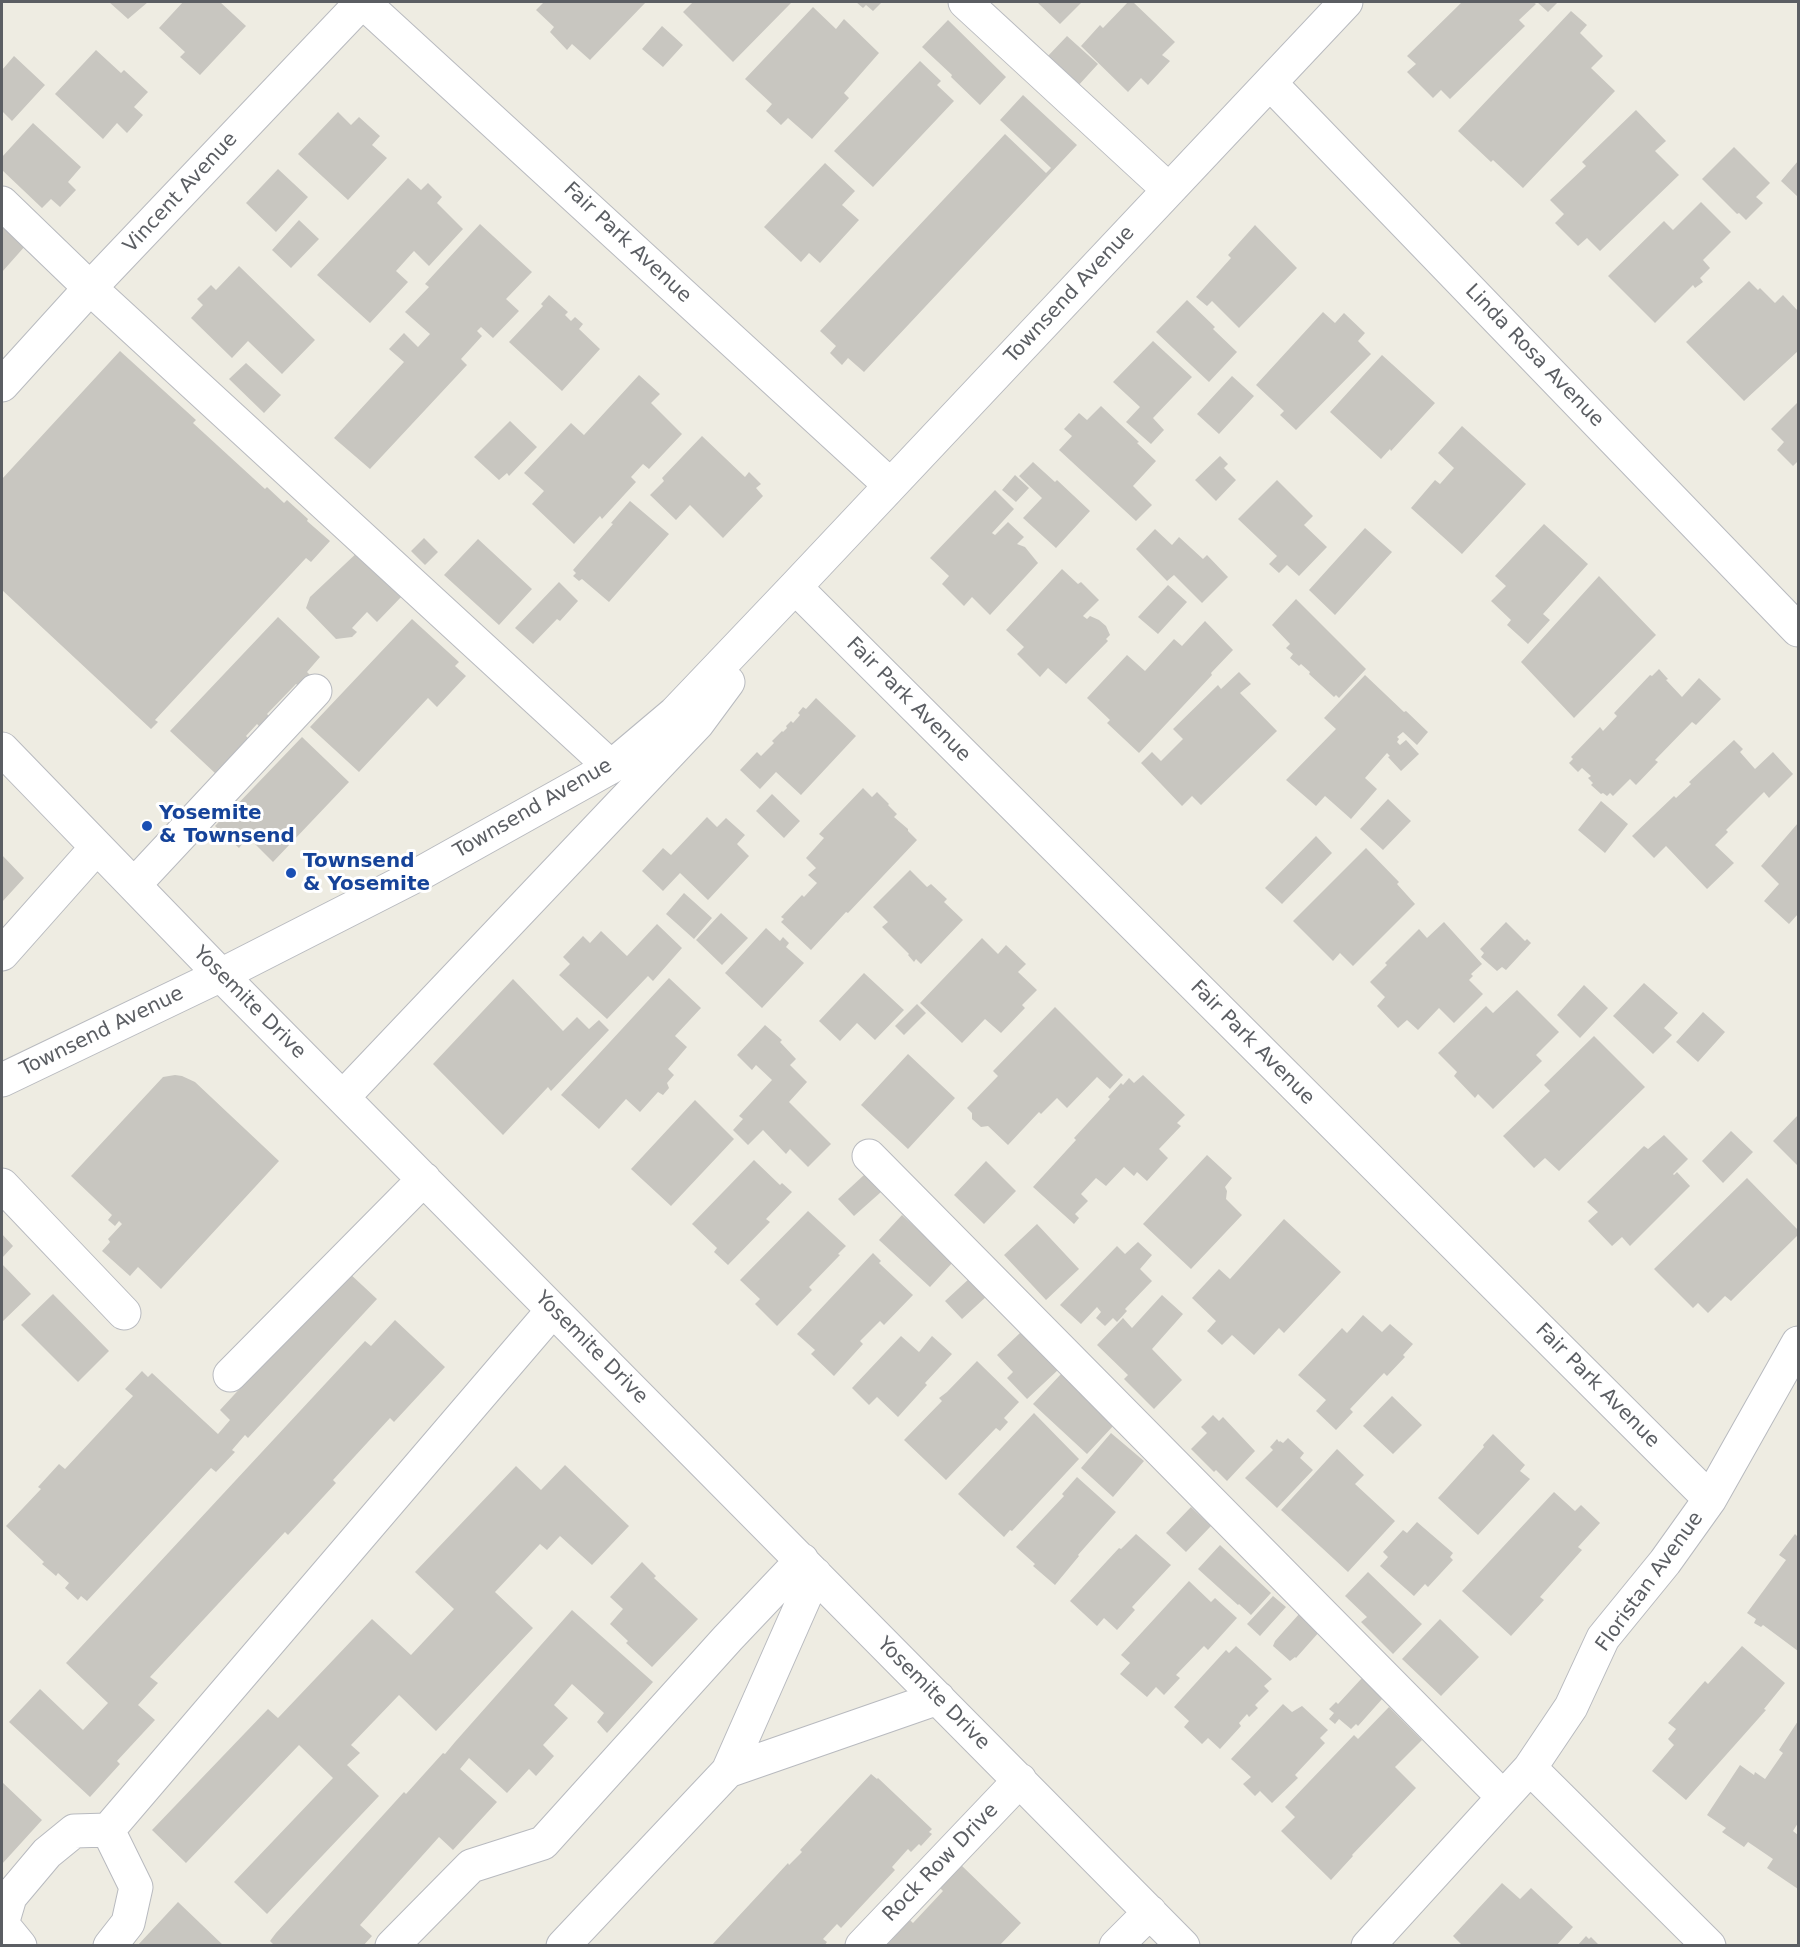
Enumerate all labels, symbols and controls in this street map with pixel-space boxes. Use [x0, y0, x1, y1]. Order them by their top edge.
street label: Vincent Avenue [119, 128, 243, 258]
street label: Fair Park Avenue [558, 178, 696, 308]
street label: Townsend Avenue [1000, 221, 1140, 369]
street label: Linda Rosa Avenue [1460, 280, 1608, 432]
street label: Fair Park Avenue [841, 633, 975, 767]
street label: Townsend Avenue [450, 754, 616, 864]
place label: Yosemite & Townsend [159, 802, 295, 849]
marker: Yosemite & Townsend [140, 819, 154, 833]
place label: Townsend & Yosemite [303, 850, 430, 897]
marker: Townsend & Yosemite [284, 866, 298, 880]
street label: Yosemite Drive [188, 942, 310, 1064]
street label: Fair Park Avenue [1185, 976, 1319, 1110]
street label: Townsend Avenue [16, 982, 188, 1082]
street label: Yosemite Drive [530, 1287, 652, 1409]
street label: Fair Park Avenue [1530, 1319, 1664, 1453]
street label: Floristan Avenue [1591, 1507, 1709, 1657]
street label: Yosemite Drive [872, 1633, 994, 1755]
street label: Rock Row Drive [878, 1799, 1004, 1927]

